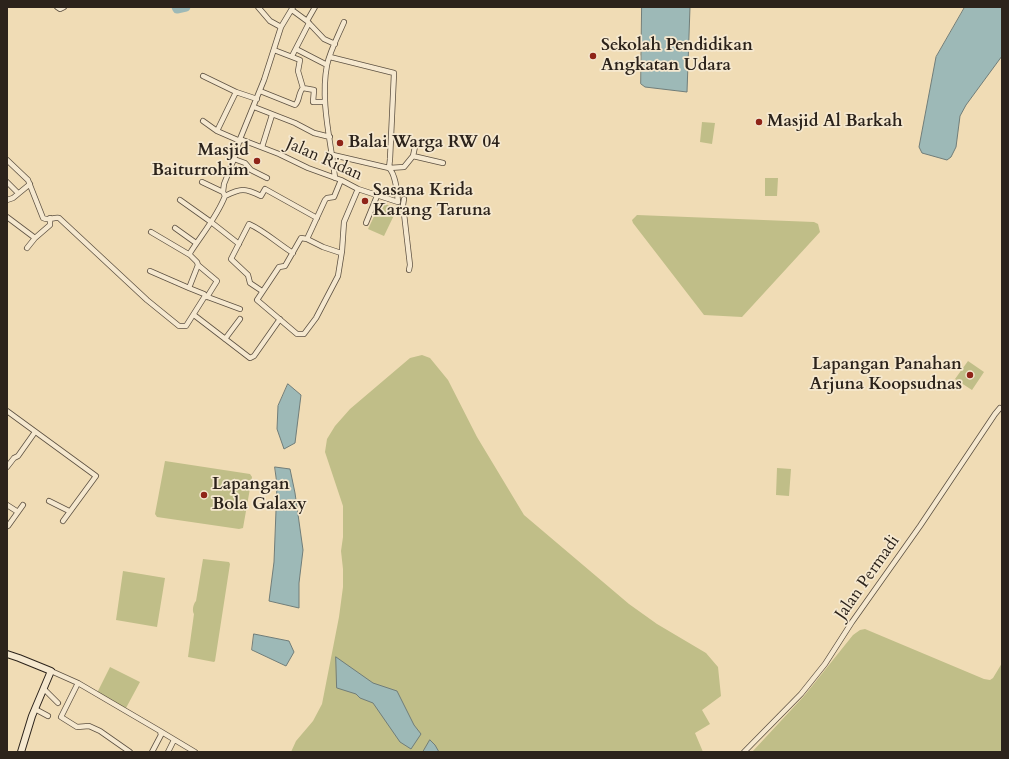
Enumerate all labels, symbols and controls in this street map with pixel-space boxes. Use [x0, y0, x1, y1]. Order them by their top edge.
place label: Sekolah Pendidikan Angkatan Udara [601, 36, 753, 76]
marker: Sekolah Pendidikan Angkatan Udara [588, 51, 598, 61]
place label: Masjid Al Barkah [767, 112, 902, 132]
marker: Masjid Al Barkah [754, 117, 764, 127]
place label: Balai Warga RW 04 [348, 133, 500, 153]
street label: Jalan Ridan [283, 134, 365, 186]
marker: Balai Warga RW 04 [335, 138, 345, 148]
place label: Masjid Baiturrohim [152, 141, 249, 181]
marker: Masjid Baiturrohim [252, 156, 262, 166]
place label: Sasana Krida Karang Taruna [373, 181, 491, 221]
marker: Sasana Krida Karang Taruna [360, 196, 370, 206]
place label: Lapangan Panahan Arjuna Koopsudnas [810, 355, 962, 395]
marker: Lapangan Panahan Arjuna Koopsudnas [965, 370, 975, 380]
place label: Lapangan Bola Galaxy [212, 475, 307, 515]
marker: Lapangan Bola Galaxy [199, 490, 209, 500]
street label: Jalan Permadi [831, 532, 905, 624]

